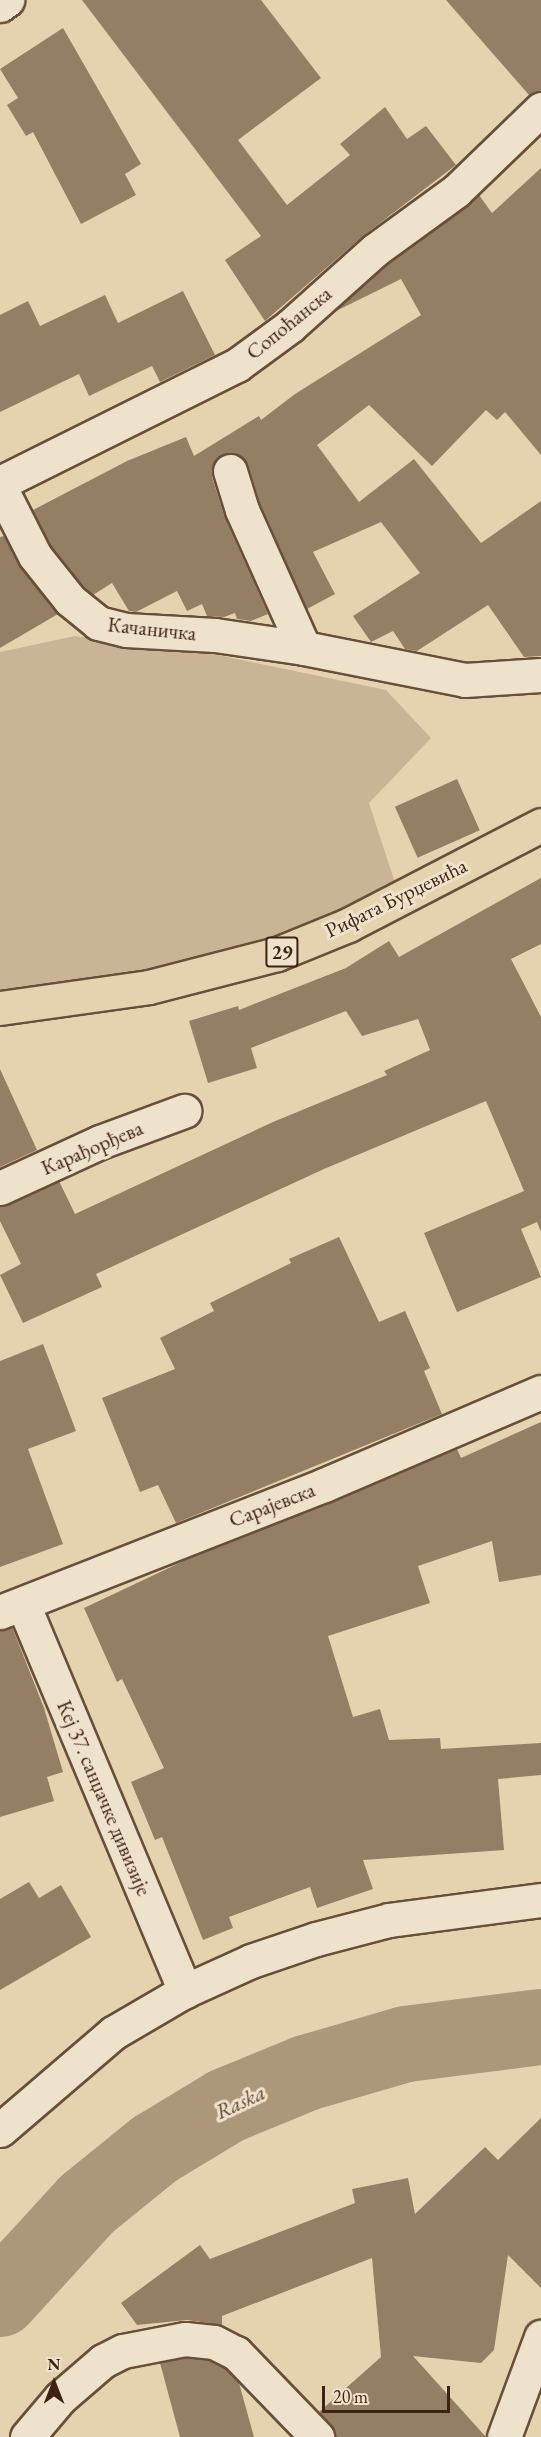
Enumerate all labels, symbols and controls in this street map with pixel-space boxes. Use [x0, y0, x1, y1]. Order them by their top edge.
street label: Сопоћанска [241, 281, 337, 365]
street label: Качаничка [106, 612, 198, 646]
street label: Рифата Бурџевића [321, 853, 471, 943]
road number: 29 [264, 935, 300, 969]
street label: Карађорђева [37, 1115, 147, 1181]
street label: Сарајевска [225, 1477, 319, 1533]
street label: Кеј 37. санџачке дивизије [51, 1696, 157, 1900]
water label: Raska [211, 2079, 269, 2125]
north arrow [24, 2353, 84, 2413]
text: N [48, 2354, 60, 2375]
scale bar [325, 2374, 452, 2412]
text: 20 m [333, 2385, 368, 2408]

